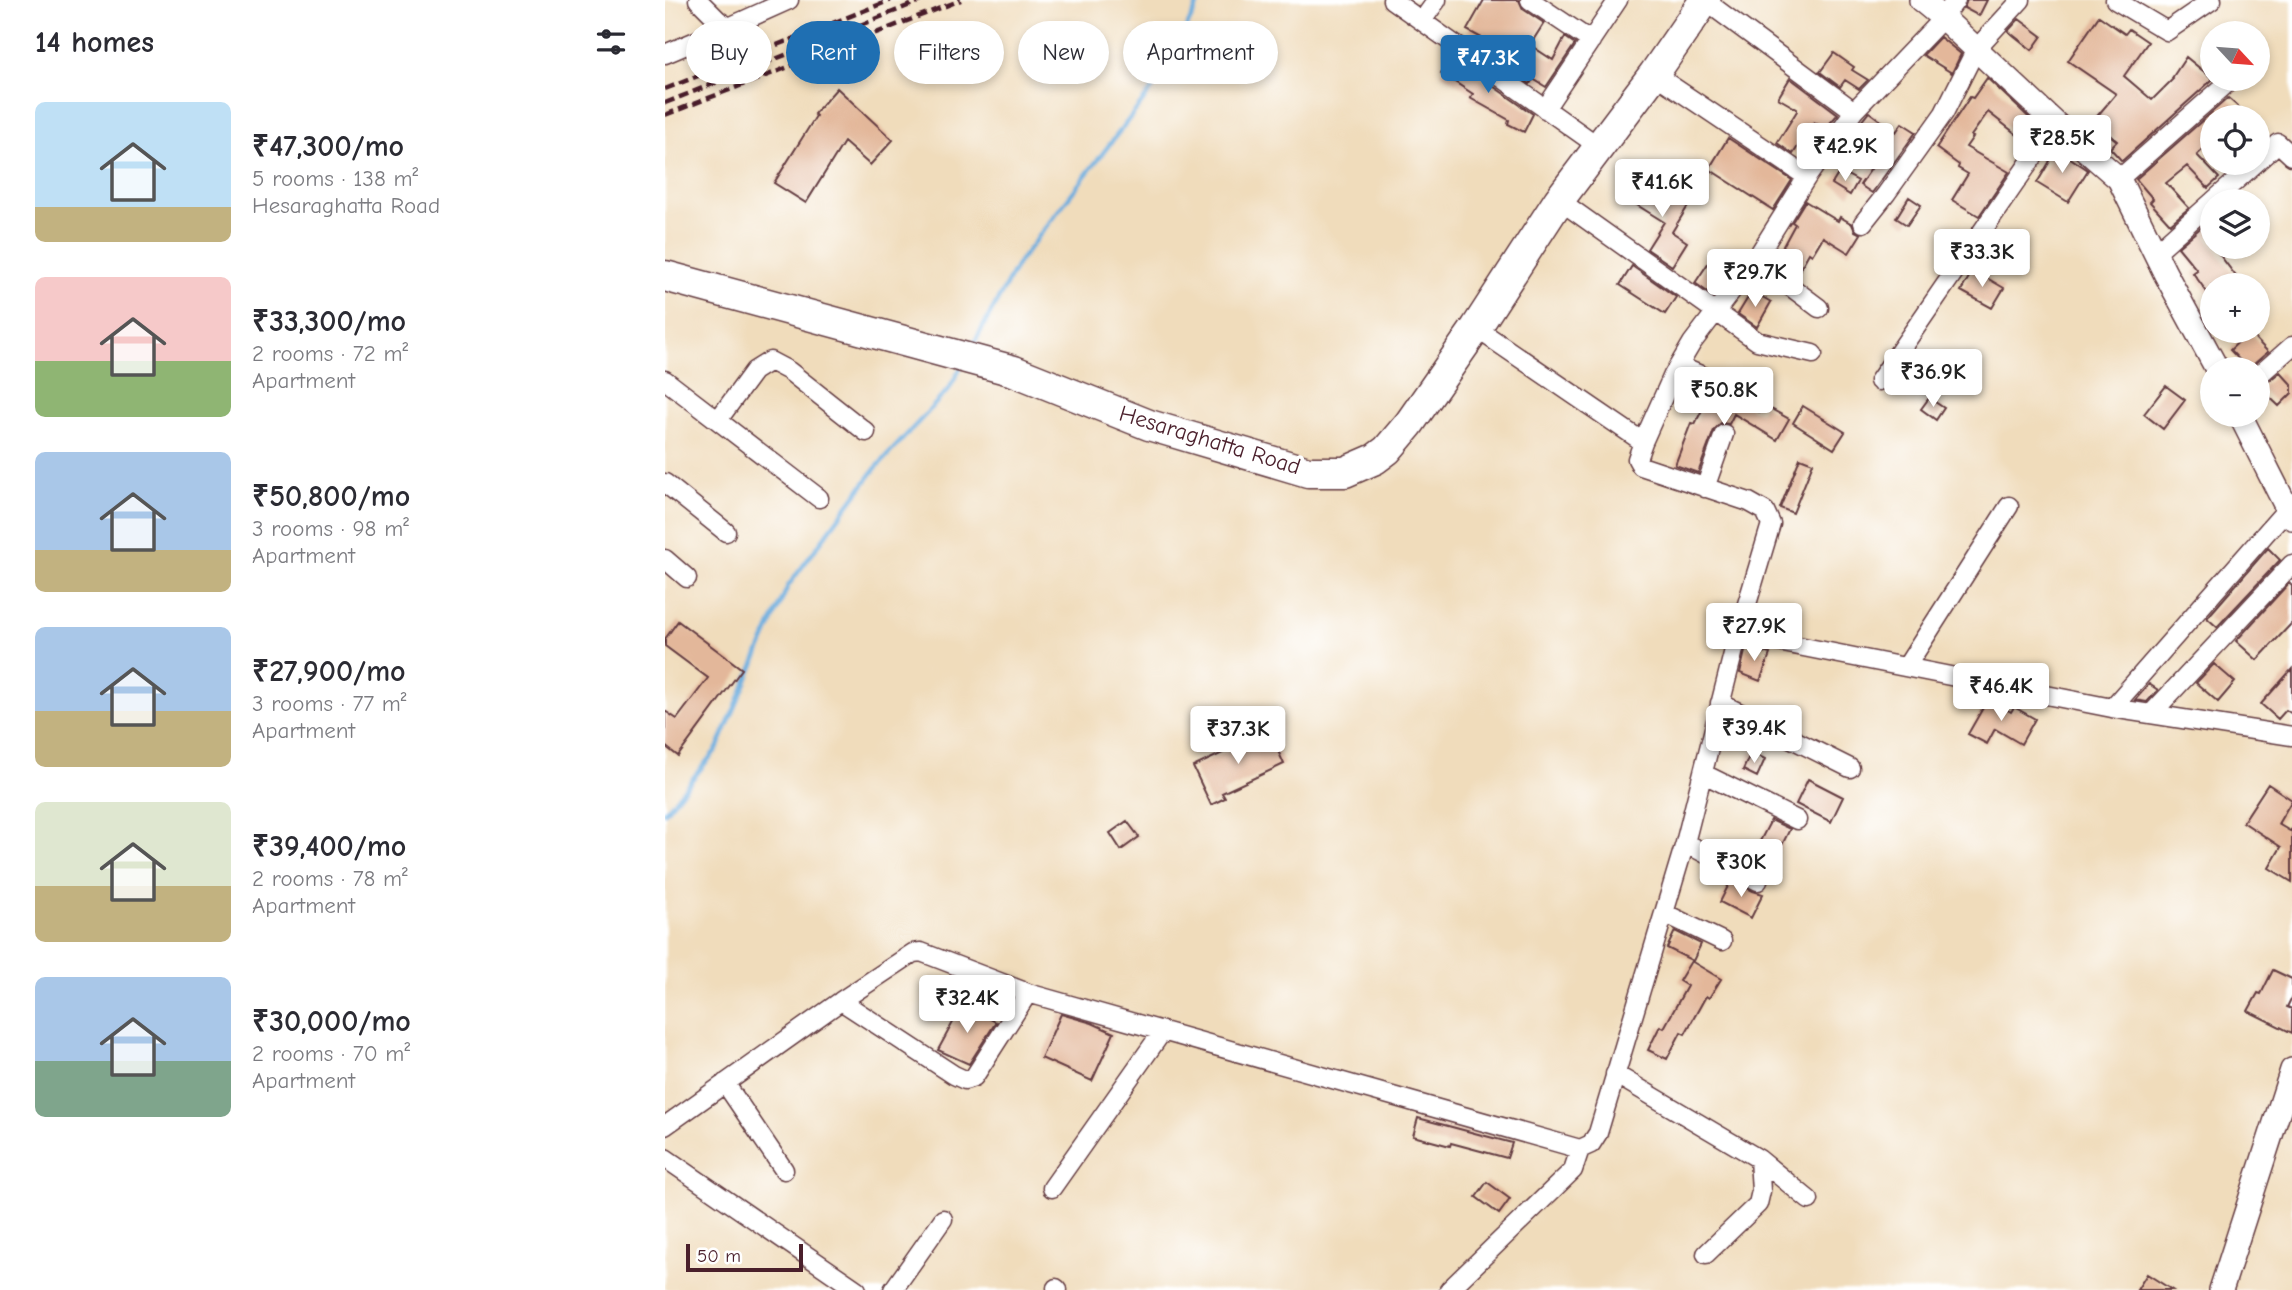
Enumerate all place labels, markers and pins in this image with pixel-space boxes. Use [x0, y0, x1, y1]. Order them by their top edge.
pin: ₹47.3K [1431, 36, 1545, 95]
pin: ₹28.5K [2005, 116, 2119, 175]
pin: ₹42.9K [1788, 124, 1902, 183]
pin: ₹41.6K [1605, 160, 1719, 219]
pin: ₹33.3K [1925, 230, 2039, 289]
pin: ₹29.7K [1698, 250, 1812, 309]
pin: ₹36.9K [1876, 350, 1990, 409]
pin: ₹50.8K [1667, 368, 1781, 427]
pin: ₹27.9K [1697, 604, 1811, 663]
pin: ₹46.4K [1944, 664, 2058, 723]
pin: ₹37.3K [1181, 706, 1295, 766]
pin: ₹39.4K [1697, 706, 1811, 765]
pin: ₹30K [1700, 839, 1782, 899]
pin: ₹32.4K [910, 976, 1024, 1035]

